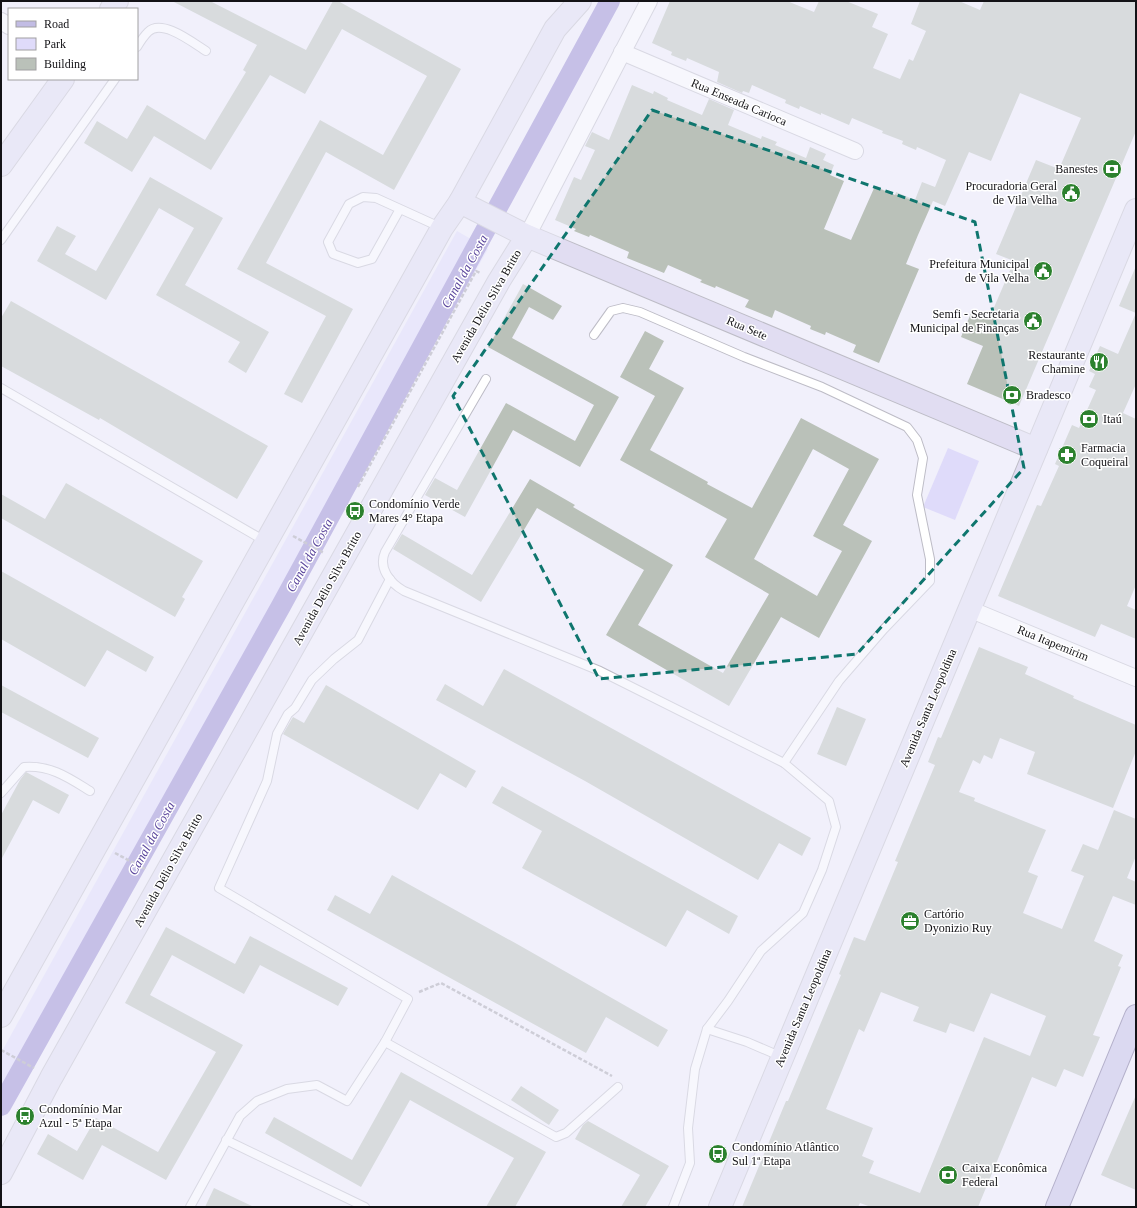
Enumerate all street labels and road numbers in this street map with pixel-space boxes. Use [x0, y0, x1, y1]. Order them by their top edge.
street label: Rua Enseada Carioca [689, 76, 790, 129]
street label: Avenida Délio Silva Britto [448, 247, 524, 365]
street label: Rua Sete [724, 313, 770, 343]
street label: Avenida Délio Silva Britto [290, 529, 364, 647]
street label: Rua Itapemirim [1015, 622, 1091, 664]
street label: Avenida Santa Leopoldina [897, 646, 960, 769]
street label: Avenida Délio Silva Britto [131, 811, 205, 929]
street label: Avenida Santa Leopoldina [772, 946, 835, 1069]

